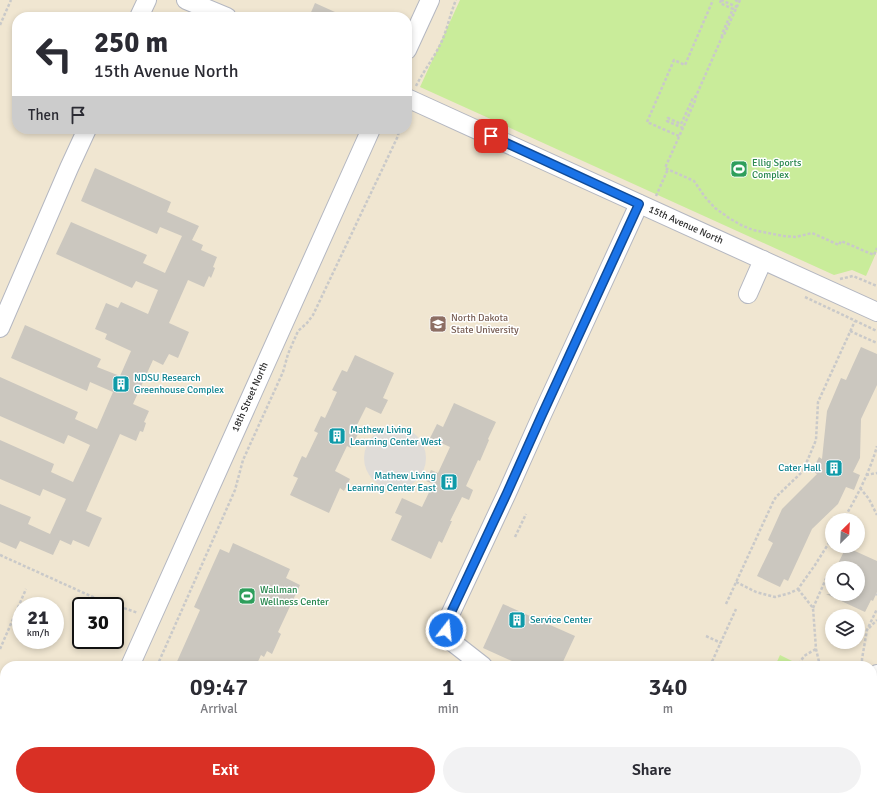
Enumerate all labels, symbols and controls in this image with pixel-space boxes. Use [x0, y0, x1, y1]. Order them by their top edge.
text: 250 m [94, 26, 168, 60]
icon: left [28, 28, 80, 80]
text: 15th Avenue North [94, 60, 238, 82]
icon: arrive [67, 104, 89, 126]
text: Then [28, 106, 59, 124]
pin [474, 119, 508, 153]
icon: arrive [480, 125, 502, 147]
place label: Ellig Sports Complex [752, 157, 802, 181]
sports icon: Ellig Sports Complex [729, 159, 749, 179]
street label: 15th Avenue North [647, 203, 725, 247]
place label: North Dakota State University [451, 312, 519, 336]
school or university icon: North Dakota State University [428, 314, 448, 334]
street label: 18th Street North [229, 360, 271, 434]
place label: NDSU Research Greenhouse Complex [134, 372, 224, 396]
building icon: NDSU Research Greenhouse Complex [111, 374, 131, 394]
place label: Mathew Living Learning Center West [350, 424, 442, 448]
building icon: Mathew Living Learning Center West [327, 426, 347, 446]
building icon: Cater Hall [824, 458, 844, 478]
place label: Cater Hall [778, 462, 821, 474]
place label: Mathew Living Learning Center East [347, 470, 436, 494]
building icon: Mathew Living Learning Center East [439, 472, 459, 492]
north arrow [825, 513, 865, 553]
map controls [825, 513, 865, 649]
button: search [825, 561, 865, 601]
place label: Wallman Wellness Center [260, 584, 329, 608]
sports icon: Wallman Wellness Center [237, 586, 257, 606]
speed limit sign: 30 [72, 597, 124, 649]
text: 21 [27, 605, 49, 630]
position arrow [425, 609, 467, 651]
button: layers [825, 609, 865, 649]
building icon: Service Center [507, 610, 527, 630]
place label: Service Center [530, 614, 592, 626]
text: km/h [27, 627, 49, 639]
text: 09:47 [190, 672, 248, 702]
text: 1 [442, 672, 455, 702]
text: 340 [648, 672, 687, 702]
text: Arrival [200, 701, 238, 717]
text: min [438, 701, 459, 717]
text: m [663, 701, 673, 717]
button: Exit [16, 747, 435, 793]
button: Share [443, 747, 861, 793]

